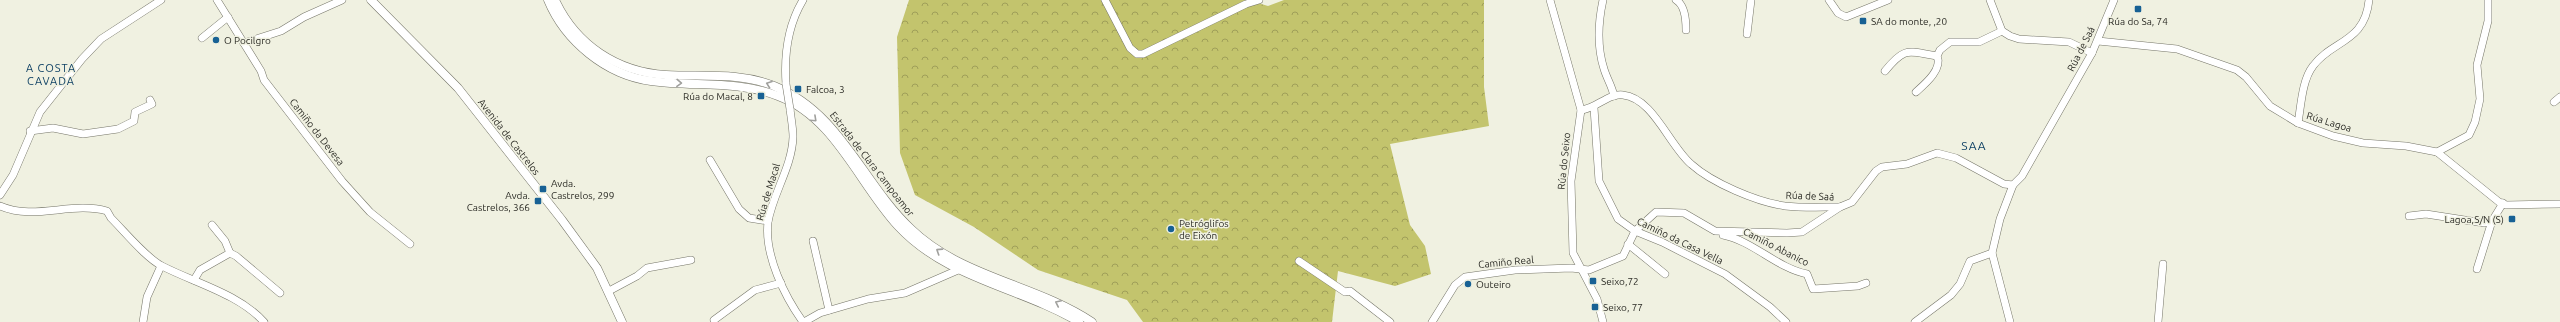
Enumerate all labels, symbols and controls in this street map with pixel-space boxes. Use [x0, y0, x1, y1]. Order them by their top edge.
marker: Rúa do Sa, 74 [2133, 4, 2143, 14]
marker: SA do monte, ,20 [1858, 16, 1868, 26]
place label: SA do monte, ,20 [1871, 16, 1947, 27]
place label: Rúa do Sa, 74 [2108, 16, 2168, 27]
street label: Rúa de Saá [2065, 25, 2097, 73]
marker: O Pocilgro [211, 35, 221, 45]
place label: O Pocilgro [224, 35, 271, 46]
district label: A COSTA CAVADA [26, 62, 76, 87]
one-way arrow [676, 79, 682, 87]
one-way arrow [766, 81, 773, 89]
marker: Falcoa, 3 [793, 84, 803, 94]
place label: Falcoa, 3 [806, 84, 845, 95]
place label: Rúa do Macal, 8 [683, 91, 753, 102]
marker: Rúa do Macal, 8 [756, 91, 766, 101]
street label: Camiño da Devesa [287, 96, 347, 168]
street label: Avenida de Castrelos [476, 97, 542, 177]
street label: Estrada de Clara Campoamor [828, 109, 916, 219]
street label: Rúa Lagoa [2305, 110, 2353, 134]
one-way arrow [809, 115, 817, 122]
street label: Rúa do Seixo [1556, 132, 1572, 190]
district label: SAA [1961, 139, 1987, 152]
street label: Rúa de Macal [754, 162, 782, 222]
place label: Avda. Castrelos, 299 [551, 178, 614, 201]
marker: Avda. Castrelos, 299 [538, 184, 548, 194]
place label: Avda. Castrelos, 366 [467, 190, 530, 213]
street label: Rúa de Saá [1786, 190, 1834, 202]
marker: Avda. Castrelos, 366 [533, 196, 543, 206]
place label: Lagoa,S/N (S) [2445, 214, 2504, 225]
marker: Lagoa,S/N (S) [2507, 214, 2517, 224]
street label: Camiño da Casa Vella [1635, 215, 1725, 267]
place label: Petróglifos de Eixón [1179, 218, 1229, 241]
marker: Petróglifos de Eixón [1166, 224, 1176, 234]
street label: Camiño Abanico [1741, 226, 1811, 268]
one-way arrow [936, 248, 943, 256]
street label: Camiño Real [1478, 254, 1535, 270]
marker: Seixo,72 [1588, 276, 1598, 286]
place label: Seixo,72 [1601, 276, 1639, 287]
marker: Outeiro [1463, 279, 1473, 289]
place label: Outeiro [1476, 279, 1511, 290]
one-way arrow [1055, 300, 1063, 308]
marker: Seixo, 77 [1590, 302, 1600, 312]
place label: Seixo, 77 [1603, 302, 1643, 313]

